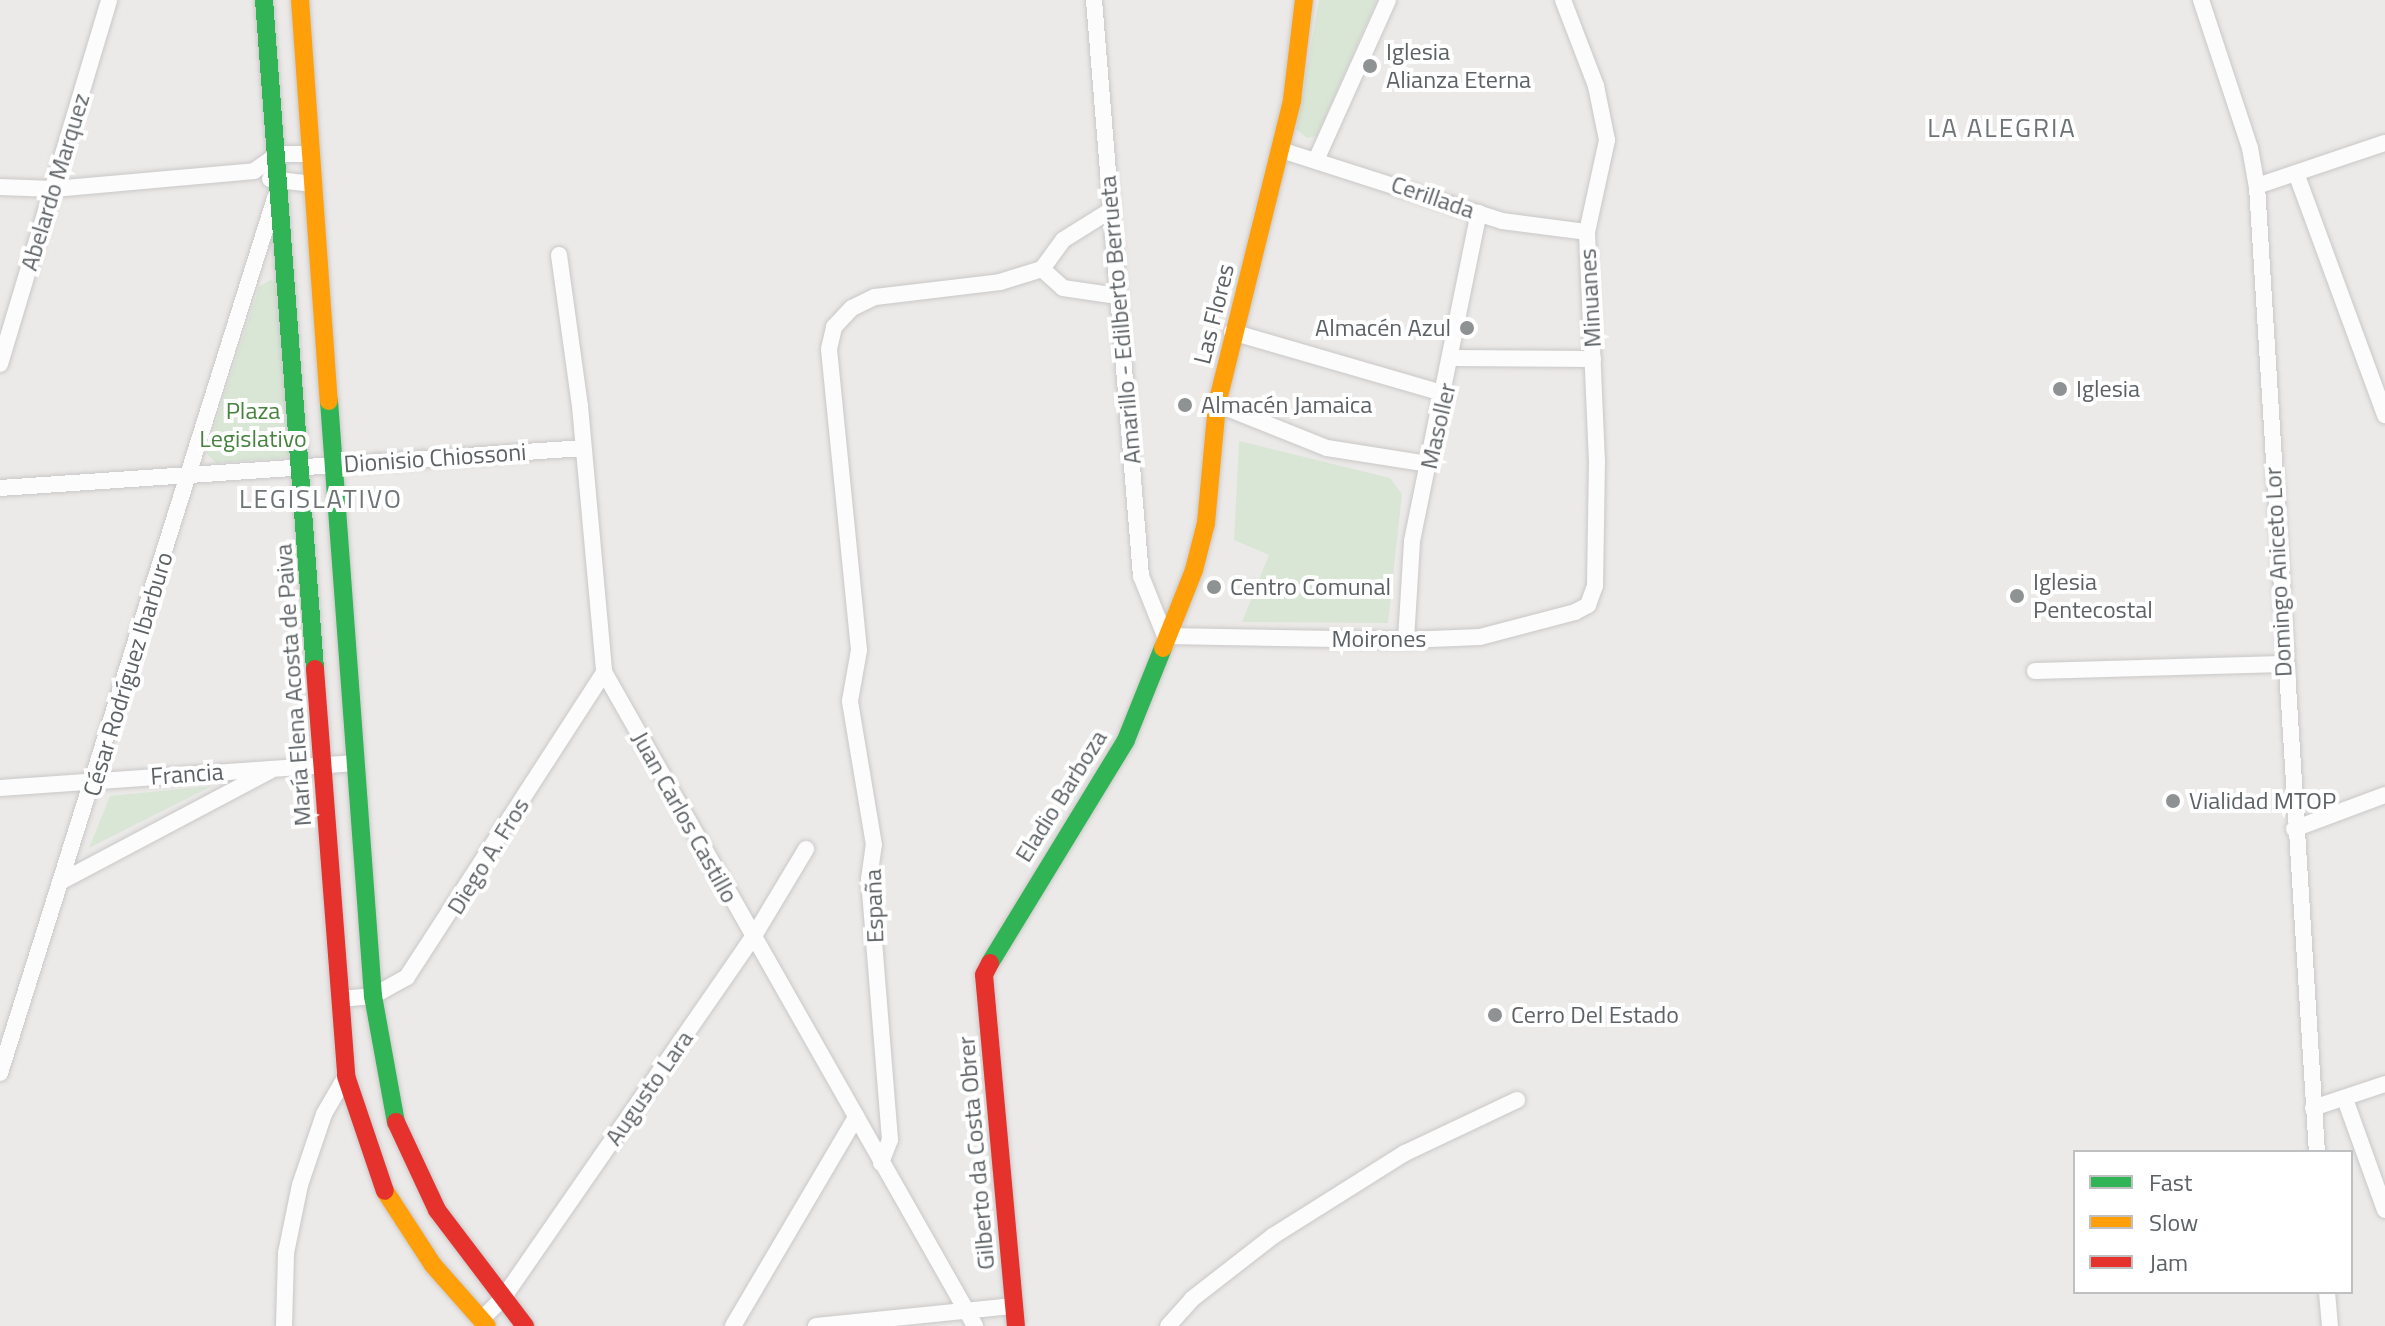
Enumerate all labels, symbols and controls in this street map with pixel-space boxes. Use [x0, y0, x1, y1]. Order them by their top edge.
place label: Iglesia Alianza Eterna [1386, 38, 1531, 94]
marker: Iglesia Alianza Eterna [1361, 57, 1379, 75]
street label: Abelardo Marquez [14, 90, 96, 274]
district label: LA ALEGRIA [1927, 112, 2077, 144]
street label: Cerillada [1387, 169, 1479, 225]
street label: Amarillo - Edilberto Berrueta [1093, 175, 1147, 465]
street label: Minuanes [1573, 248, 1607, 348]
street label: Las Flores [1188, 261, 1240, 367]
place label: Almacén Azul [1315, 314, 1451, 342]
marker: Almacén Azul [1458, 319, 1476, 337]
place label: Iglesia [2076, 375, 2140, 403]
street label: Masoller [1414, 380, 1462, 472]
marker: Iglesia [2051, 380, 2069, 398]
place label: Almacén Jamaica [1201, 391, 1372, 419]
marker: Almacén Jamaica [1176, 396, 1194, 414]
park label: Plaza Legislativo [199, 397, 307, 453]
street label: Dionisio Chiossoni [343, 437, 527, 479]
street label: Domingo Aniceto Lor [2258, 466, 2298, 678]
district label: LEGISLATIVO [239, 483, 403, 515]
street label: María Elena Acosta de Paiva [269, 543, 317, 827]
street label: César Rodríguez Ibarburo [77, 549, 179, 799]
place label: Iglesia Pentecostal [2033, 568, 2153, 624]
place label: Centro Comunal [1230, 573, 1391, 601]
marker: Centro Comunal [1205, 578, 1223, 596]
marker: Iglesia Pentecostal [2008, 587, 2026, 605]
street label: Moirones [1332, 625, 1426, 653]
street label: Eladio Barboza [1009, 725, 1113, 867]
street label: Juan Carlos Castillo [626, 726, 744, 908]
street label: Francia [150, 757, 224, 791]
place label: Vialidad MTOP [2189, 787, 2336, 815]
street label: Diego A. Fros [441, 792, 535, 920]
marker: Vialidad MTOP [2164, 792, 2182, 810]
street label: España [858, 869, 890, 943]
place label: Cerro Del Estado [1511, 1001, 1679, 1029]
marker: Cerro Del Estado [1486, 1006, 1504, 1024]
street label: Augusto Lara [599, 1025, 699, 1151]
street label: Gilberto da Costa Obrer [951, 1035, 1001, 1271]
legend [2073, 1150, 2353, 1294]
text: Fast [2149, 1164, 2192, 1200]
text: Slow [2149, 1204, 2198, 1240]
text: Jam [2149, 1244, 2188, 1280]

